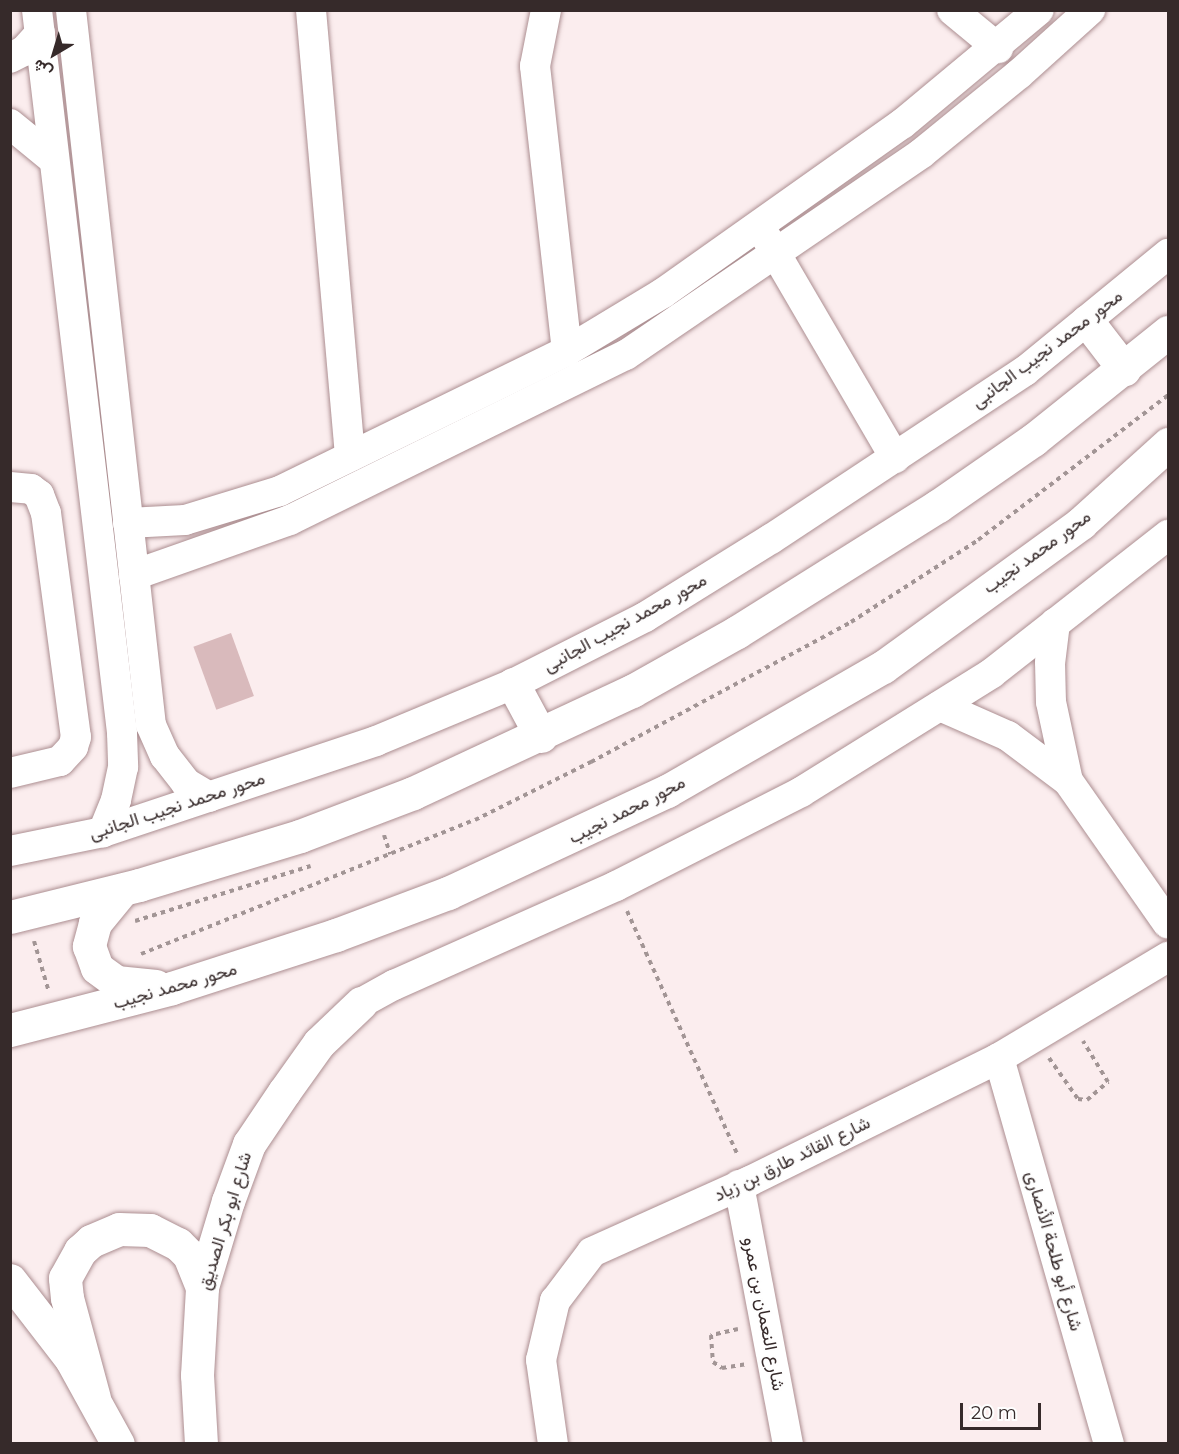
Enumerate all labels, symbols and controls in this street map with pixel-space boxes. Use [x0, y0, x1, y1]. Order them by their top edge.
north arrow [24, 24, 84, 84]
text: ش [29, 55, 56, 82]
street label: محور محمد نجيب الجانبى [967, 285, 1127, 413]
street label: محور محمد نجيب [979, 506, 1095, 598]
street label: محور محمد نجيب الجانبى [539, 569, 711, 677]
street label: محور محمد نجيب الجانبى [86, 767, 268, 845]
street label: محور محمد نجيب [565, 771, 689, 849]
street label: محور محمد نجيب [111, 958, 239, 1014]
street label: شارع القائد طارق بن زياد [710, 1112, 874, 1206]
street label: شارع ابو بكر الصديق [194, 1149, 256, 1293]
street label: شارع أبو طلحة الأنصارى [1021, 1168, 1087, 1334]
street label: شارع النعمان بن عمرو [739, 1235, 789, 1393]
scale bar [963, 1391, 1044, 1429]
text: 20 m [971, 1402, 1017, 1424]

